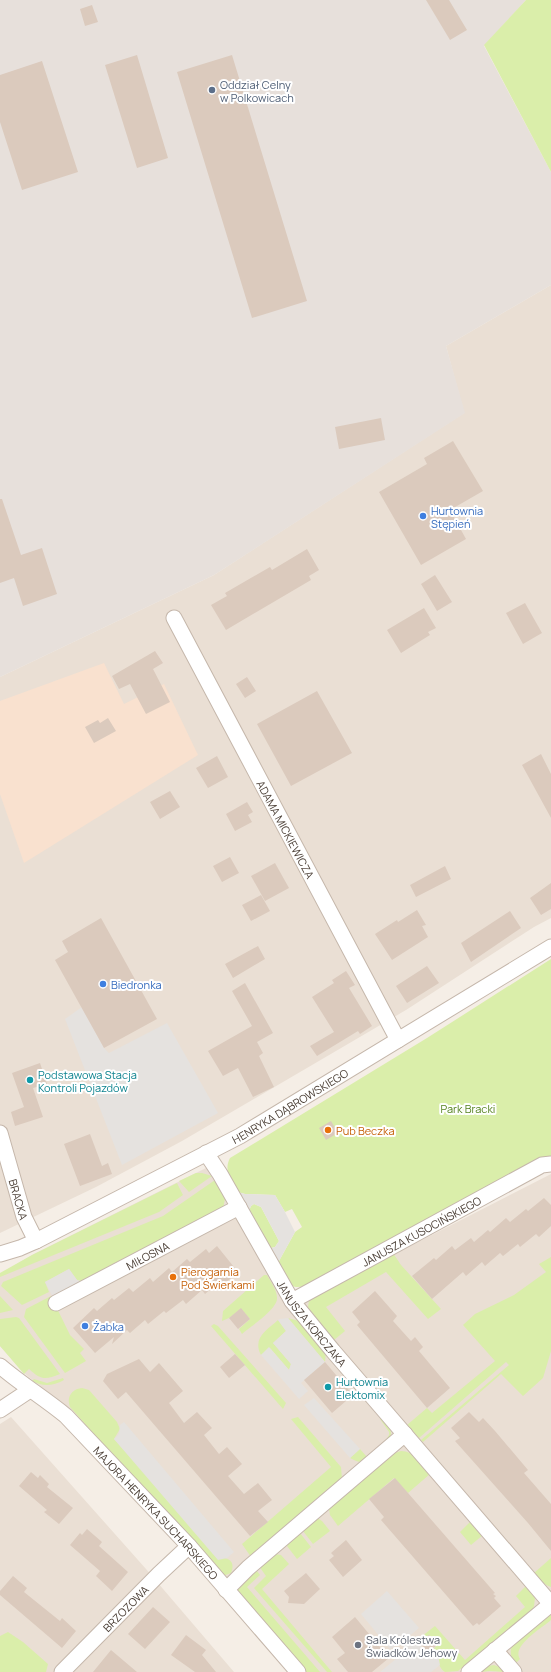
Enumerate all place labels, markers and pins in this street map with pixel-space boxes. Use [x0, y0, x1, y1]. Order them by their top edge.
place label: Oddział Celny w Polkowicach [220, 77, 294, 105]
marker: Oddział Celny w Polkowicach [207, 85, 217, 95]
place label: Hurtownia Stępień [431, 503, 483, 531]
marker: Hurtownia Stępień [418, 511, 428, 521]
place label: Biedronka [111, 977, 162, 992]
marker: Biedronka [98, 979, 108, 989]
place label: Podstawowa Stacja Kontroli Pojazdów [38, 1067, 137, 1095]
marker: Podstawowa Stacja Kontroli Pojazdów [25, 1075, 35, 1085]
place label: Pub Beczka [336, 1123, 395, 1138]
marker: Pub Beczka [323, 1125, 333, 1135]
place label: Pierogarnia Pod Świerkami [181, 1264, 254, 1292]
marker: Pierogarnia Pod Świerkami [168, 1272, 178, 1282]
place label: Żabka [93, 1319, 124, 1334]
marker: Żabka [80, 1321, 90, 1331]
place label: Hurtownia Elektomix [336, 1374, 388, 1402]
marker: Hurtownia Elektomix [323, 1382, 333, 1392]
place label: Sala Królestwa Świadków Jehowy [366, 1632, 457, 1660]
marker: Sala Królestwa Świadków Jehowy [353, 1640, 363, 1650]

